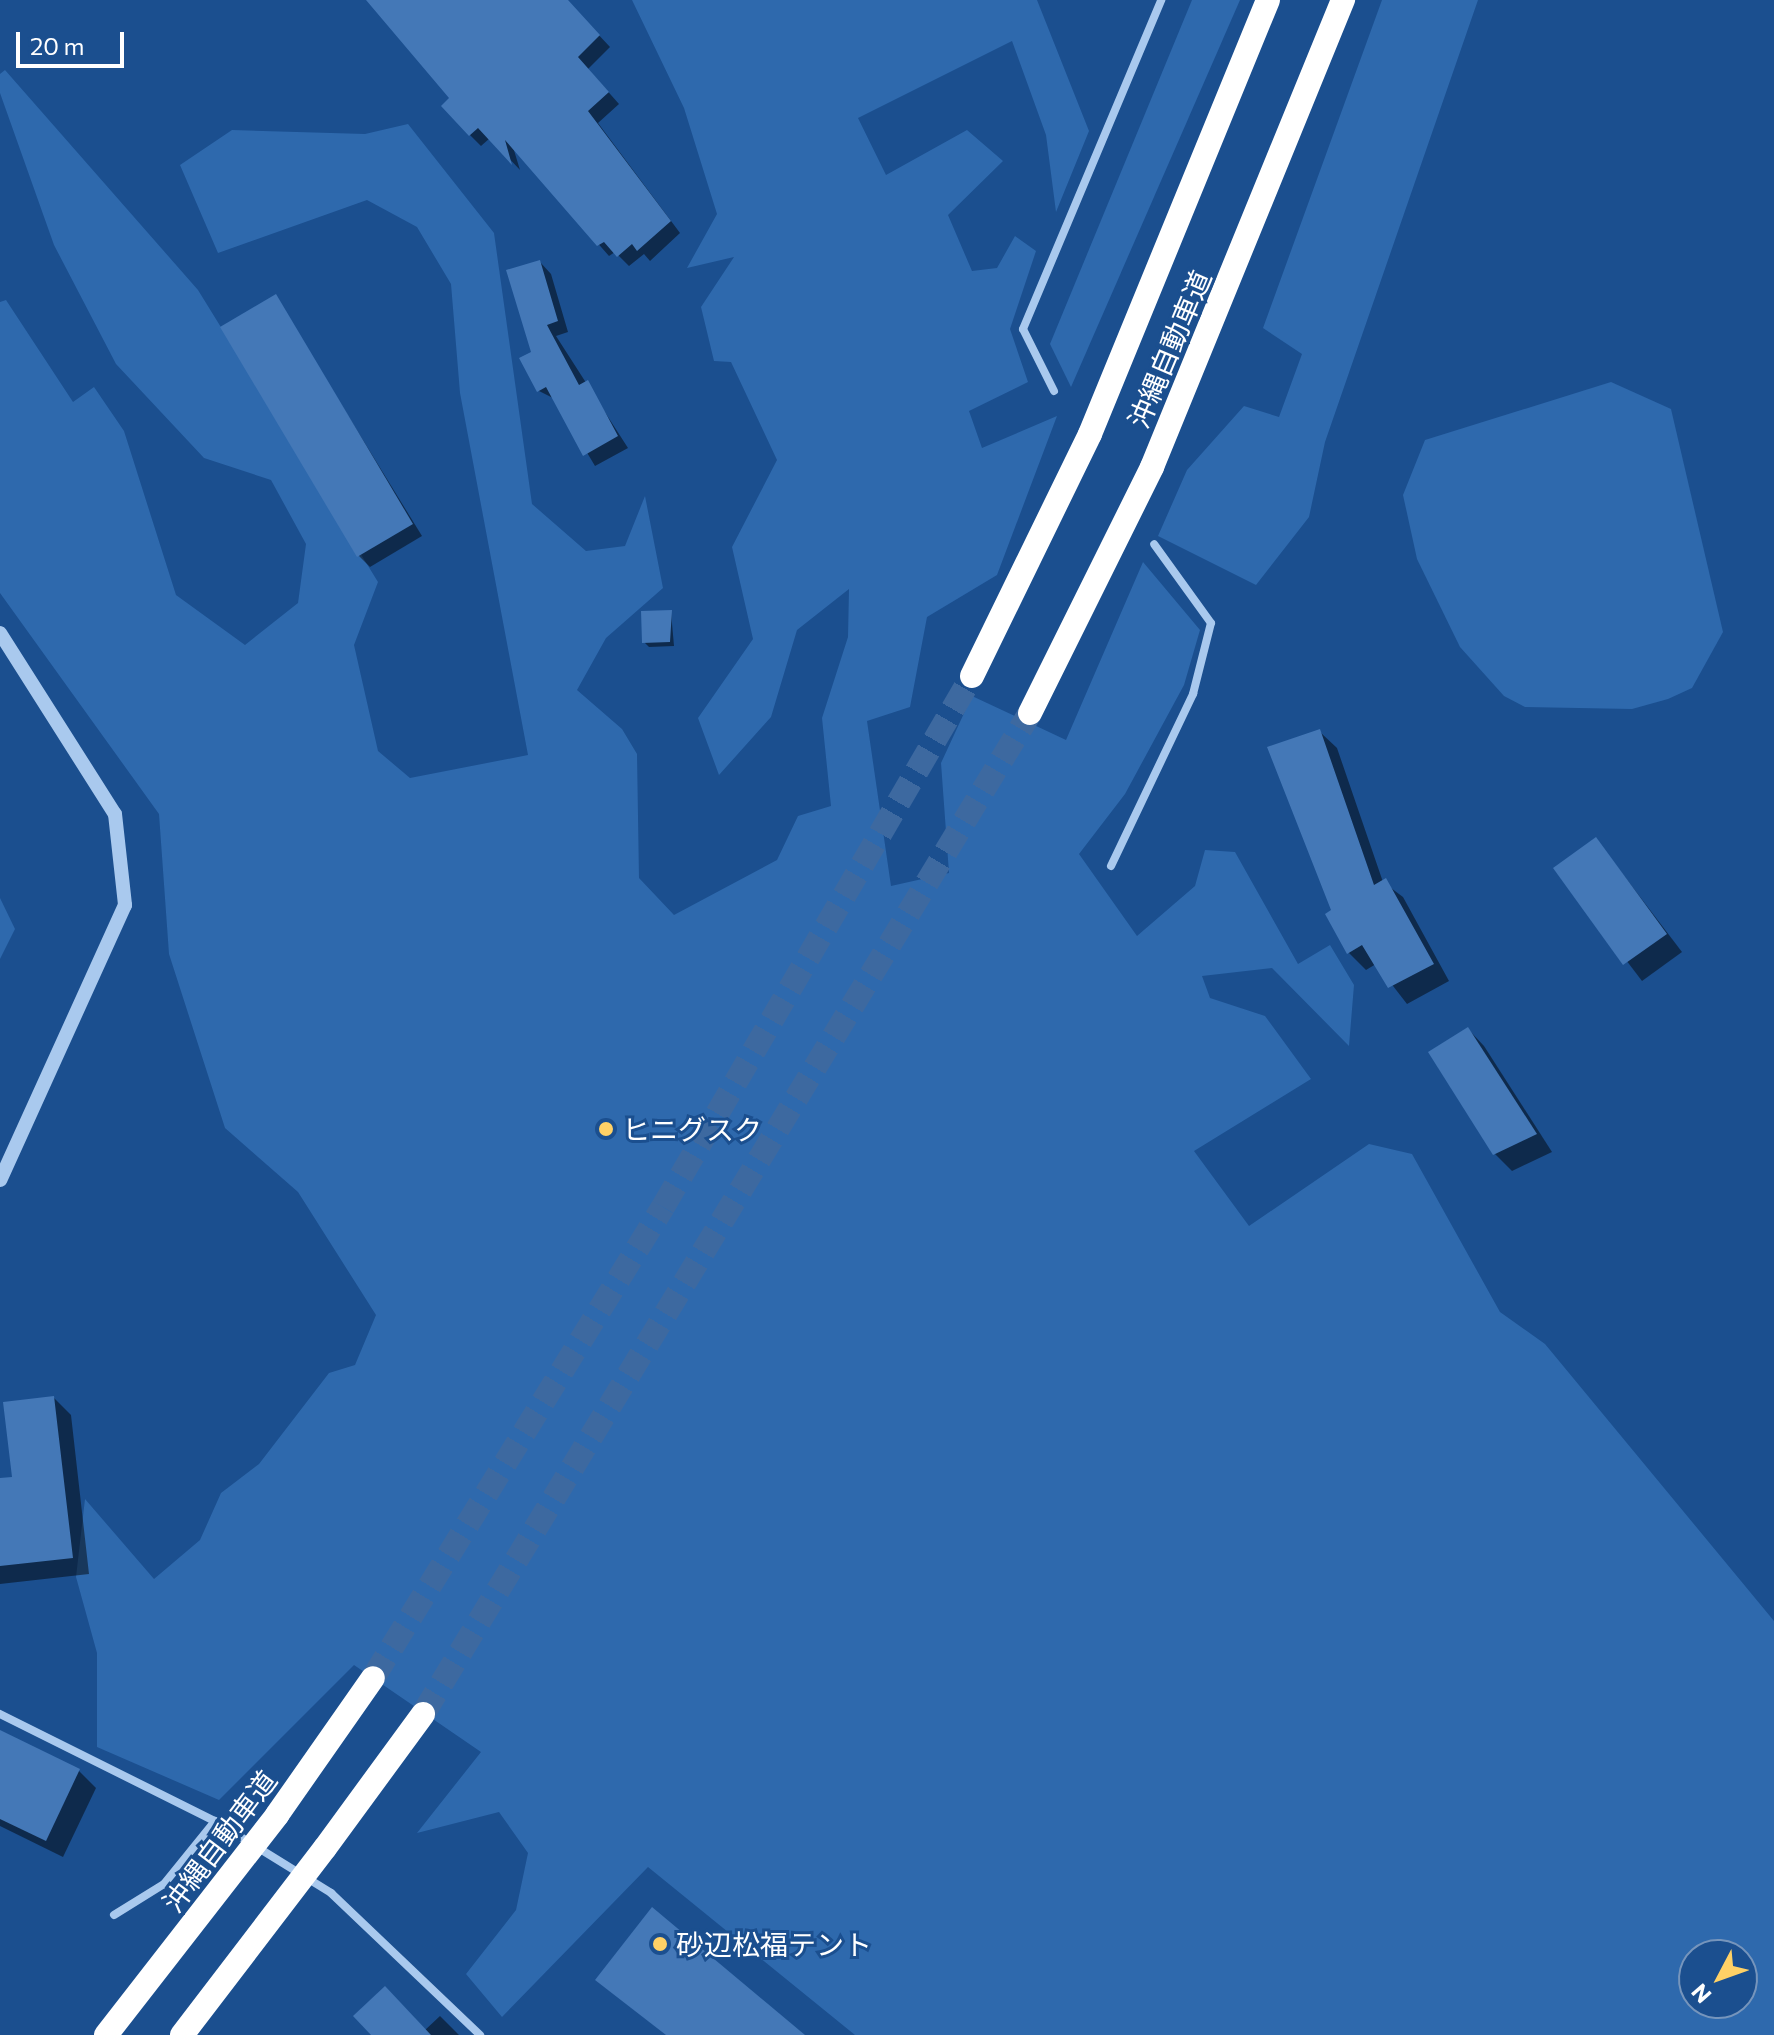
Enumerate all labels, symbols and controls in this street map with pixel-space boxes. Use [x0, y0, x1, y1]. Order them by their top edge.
scale bar [20, 16, 128, 66]
text: 20 m [30, 31, 84, 60]
street label: 沖縄自動車道 [1121, 265, 1217, 433]
place label: ヒニグスク [622, 1112, 762, 1146]
marker: ヒニグスク [597, 1120, 615, 1138]
street label: 沖縄自動車道 [155, 1764, 283, 1918]
place label: 砂辺松福テント [676, 1927, 872, 1961]
marker: 砂辺松福テント [651, 1935, 669, 1953]
north arrow [1678, 1939, 1758, 2019]
text: N [1685, 1979, 1717, 2009]

